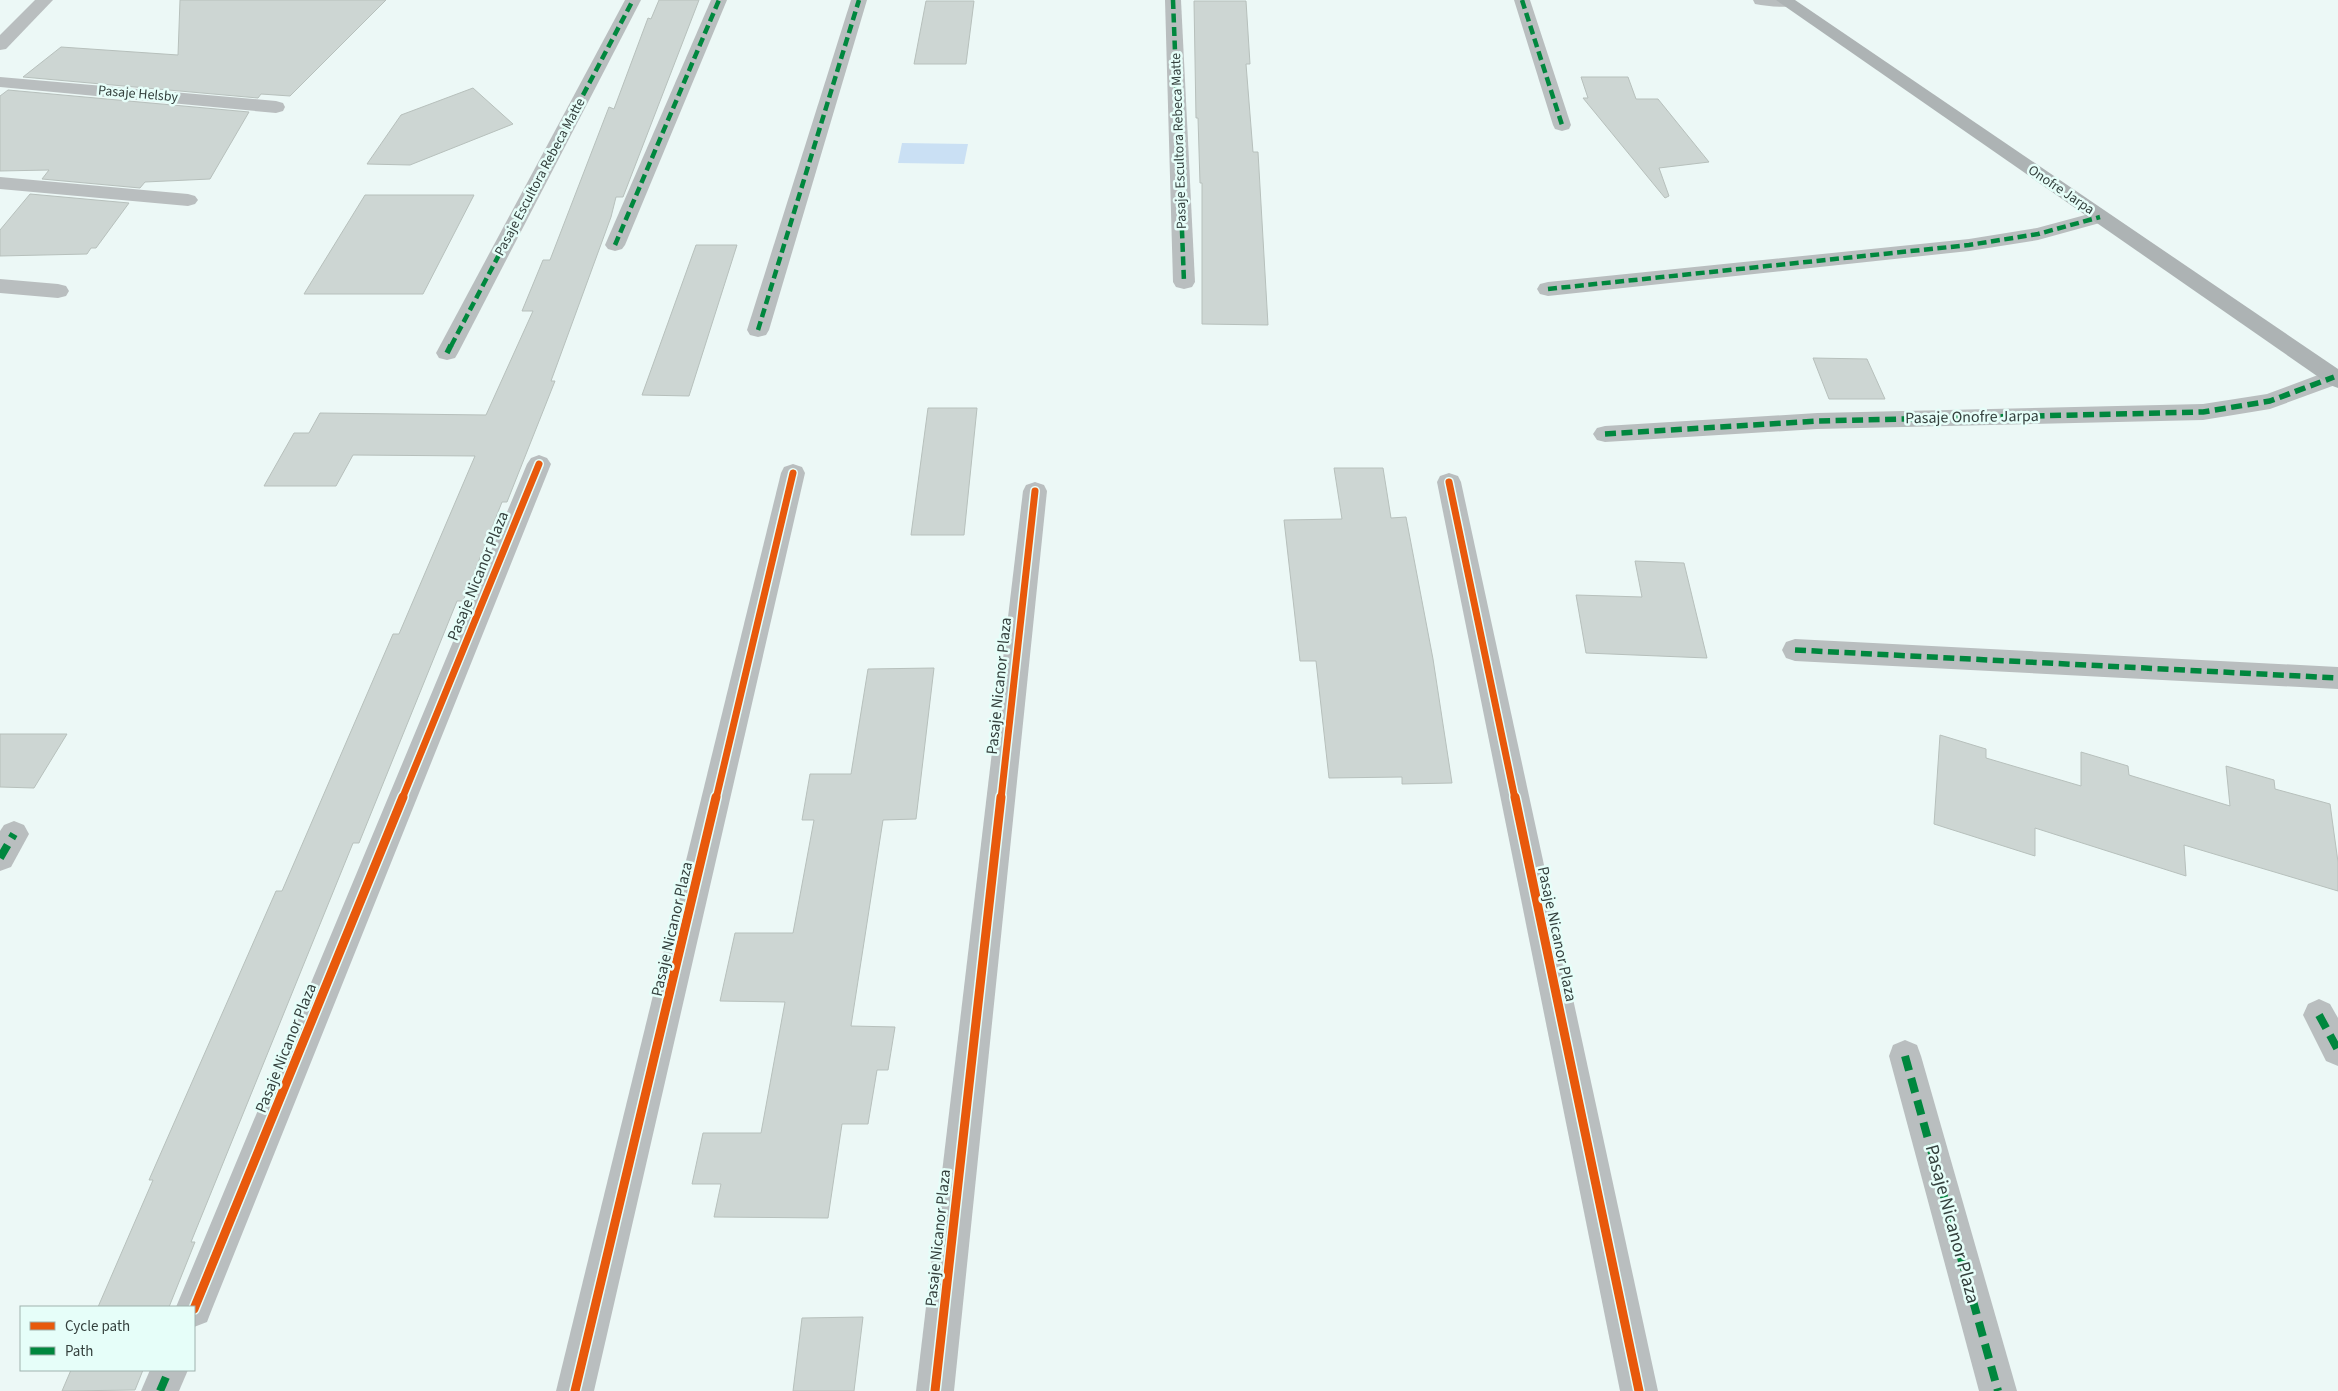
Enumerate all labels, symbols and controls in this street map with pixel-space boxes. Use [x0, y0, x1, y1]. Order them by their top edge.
street label: Pasaje Escultora Rebeca Matte [1166, 52, 1192, 229]
street label: Pasaje Helsby [97, 81, 179, 107]
street label: Pasaje Escultora Rebeca Matte [490, 94, 590, 260]
street label: Onofre Jarpa [2024, 160, 2098, 220]
street label: Pasaje Onofre Jarpa [1905, 405, 2039, 429]
street label: Pasaje Nicanor Plaza [442, 508, 514, 644]
street label: Pasaje Nicanor Plaza [981, 616, 1017, 756]
street label: Pasaje Nicanor Plaza [646, 859, 698, 999]
street label: Pasaje Nicanor Plaza [1532, 864, 1582, 1004]
street label: Pasaje Nicanor Plaza [250, 980, 322, 1116]
street label: Pasaje Nicanor Plaza [1918, 1142, 1986, 1306]
street label: Pasaje Nicanor Plaza [920, 1168, 956, 1308]
legend [20, 1306, 195, 1371]
text: Cycle path [65, 1316, 130, 1337]
text: Path [65, 1341, 93, 1362]

